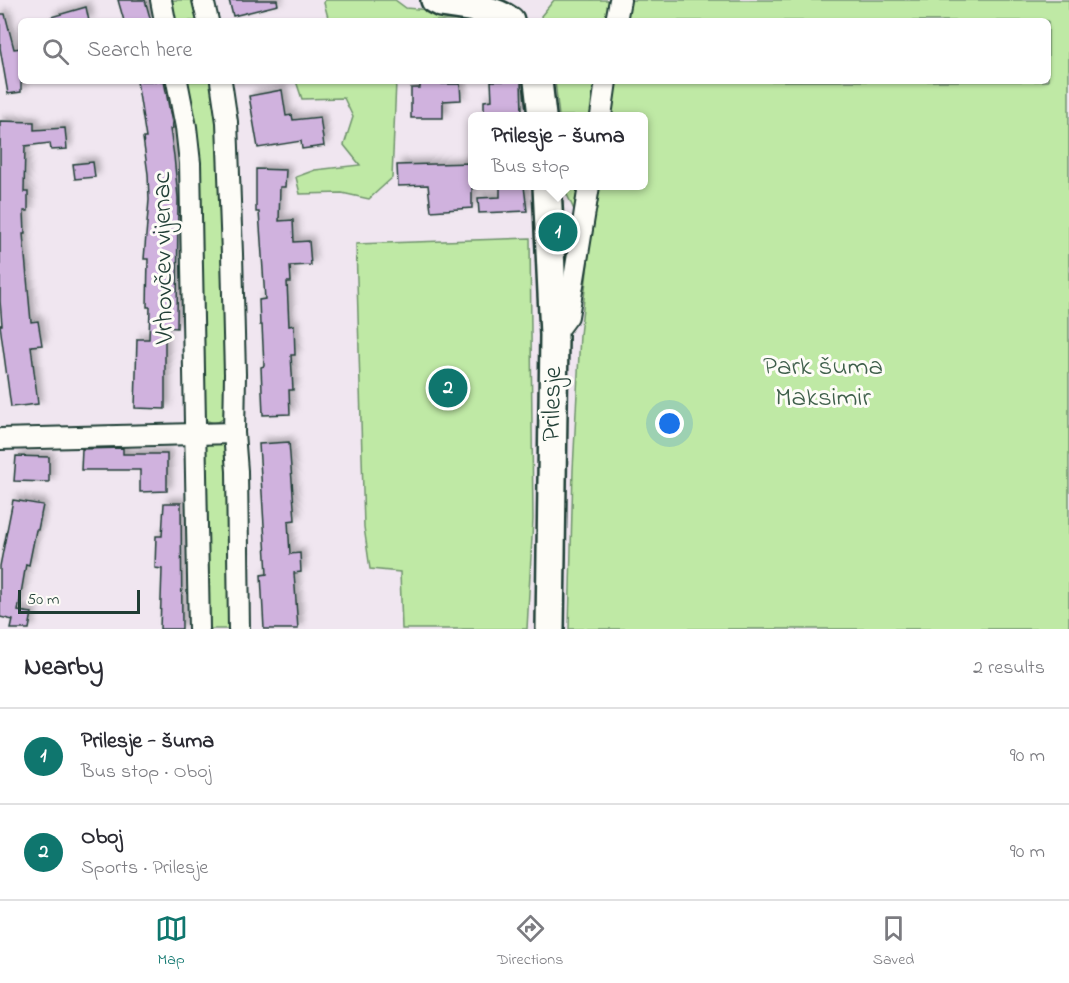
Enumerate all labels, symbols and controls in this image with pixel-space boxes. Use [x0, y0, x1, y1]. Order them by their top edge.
search box [18, 18, 1051, 84]
icon: search [39, 35, 72, 68]
text: Search here [87, 35, 192, 67]
popup [468, 112, 648, 190]
text: Prilesje - šuma [491, 121, 625, 153]
text: Bus stop [491, 153, 570, 182]
street label: Vrhovčev vijenac [143, 172, 185, 345]
pin: 1 [538, 210, 578, 254]
park label: Park šuma Maksimir [763, 348, 883, 418]
street label: Prilesje [533, 365, 573, 442]
pin: 2 [428, 366, 468, 410]
your location [655, 409, 684, 438]
scale bar [18, 587, 140, 614]
text: 50 m [27, 588, 59, 612]
text: Nearby [24, 649, 103, 687]
text: 2 results [973, 654, 1045, 683]
text: Prilesje - šuma [81, 726, 214, 758]
text: 1 [40, 742, 47, 771]
text: 90 m [1010, 742, 1045, 771]
text: Bus stop · Oboj [81, 758, 211, 787]
text: Oboj [81, 822, 122, 854]
text: 2 [39, 838, 48, 867]
text: 90 m [1010, 838, 1045, 867]
text: Sports · Prilesje [81, 854, 208, 883]
tab: Map [155, 912, 188, 972]
tab: Directions [497, 912, 563, 972]
tab: Saved [873, 912, 914, 972]

